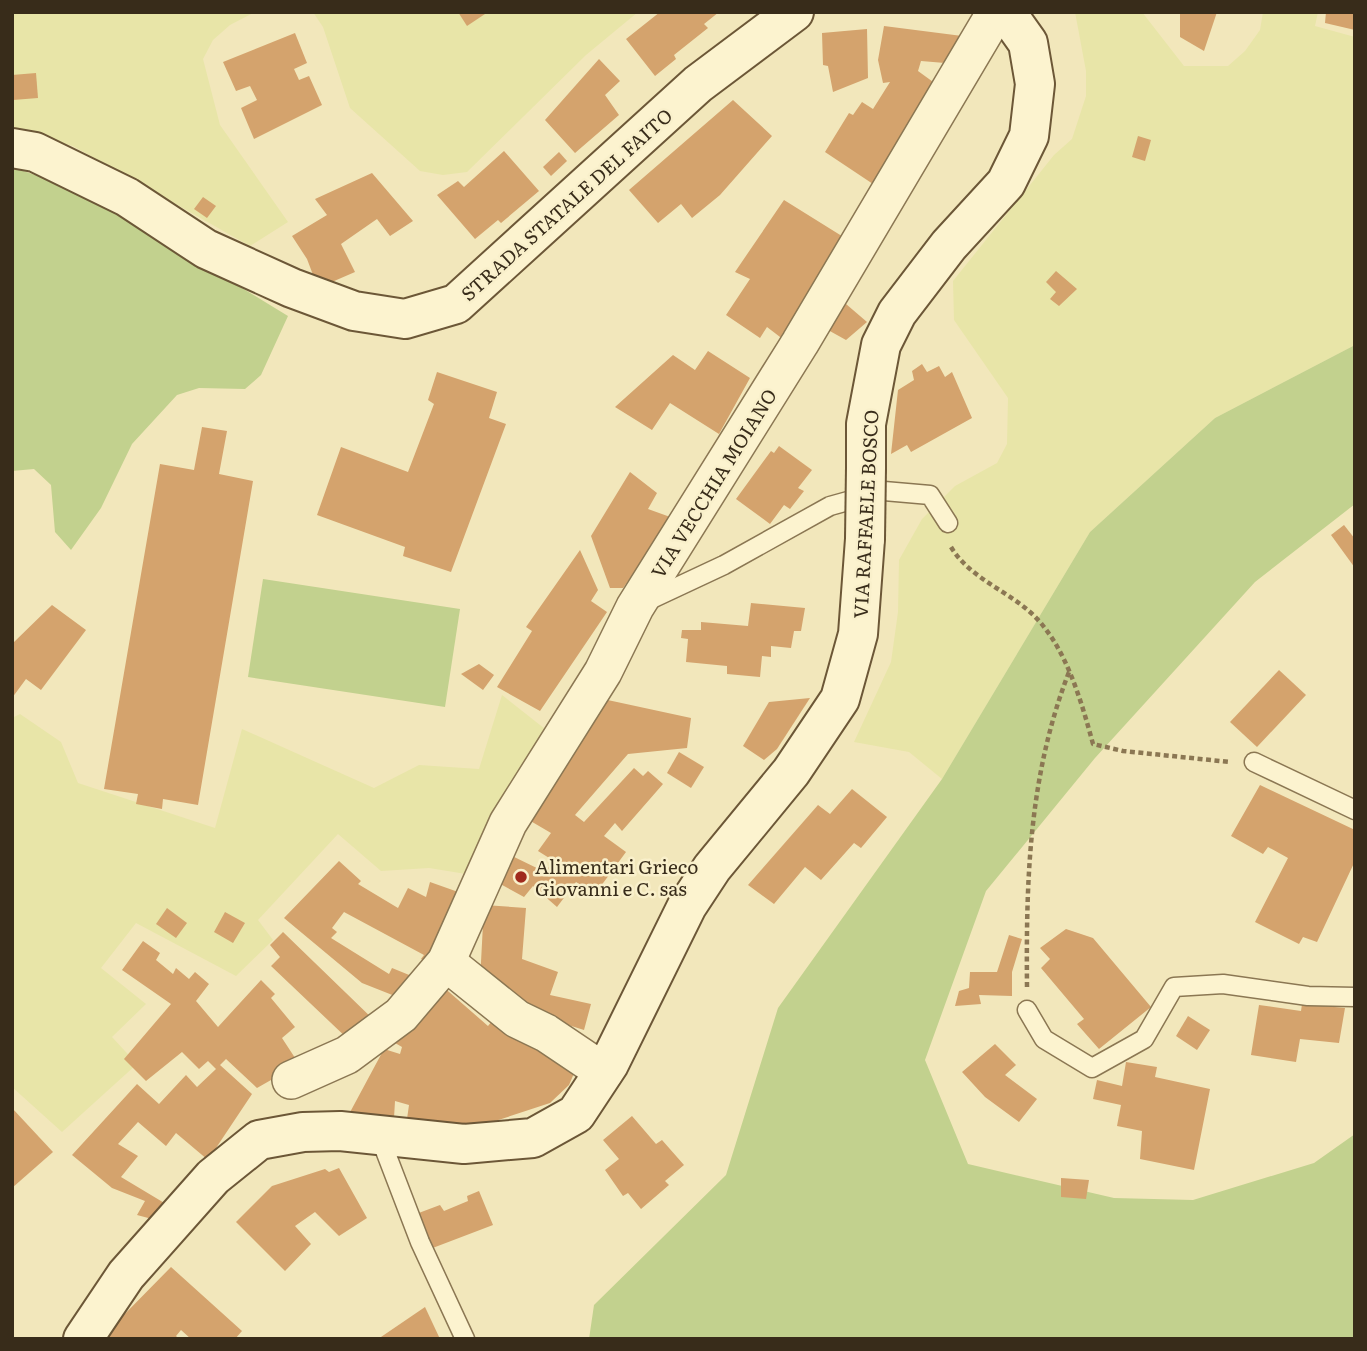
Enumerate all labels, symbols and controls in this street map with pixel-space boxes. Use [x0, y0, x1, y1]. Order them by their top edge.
street label: STRADA STATALE DEL FAITO [454, 101, 678, 307]
street label: VIA VECCHIA MOIANO [643, 383, 783, 583]
street label: VIA RAFFAELE BOSCO [846, 409, 884, 619]
place label: Alimentari Grieco Giovanni e C. sas [535, 852, 698, 902]
marker: Alimentari Grieco Giovanni e C. sas [513, 869, 529, 885]

